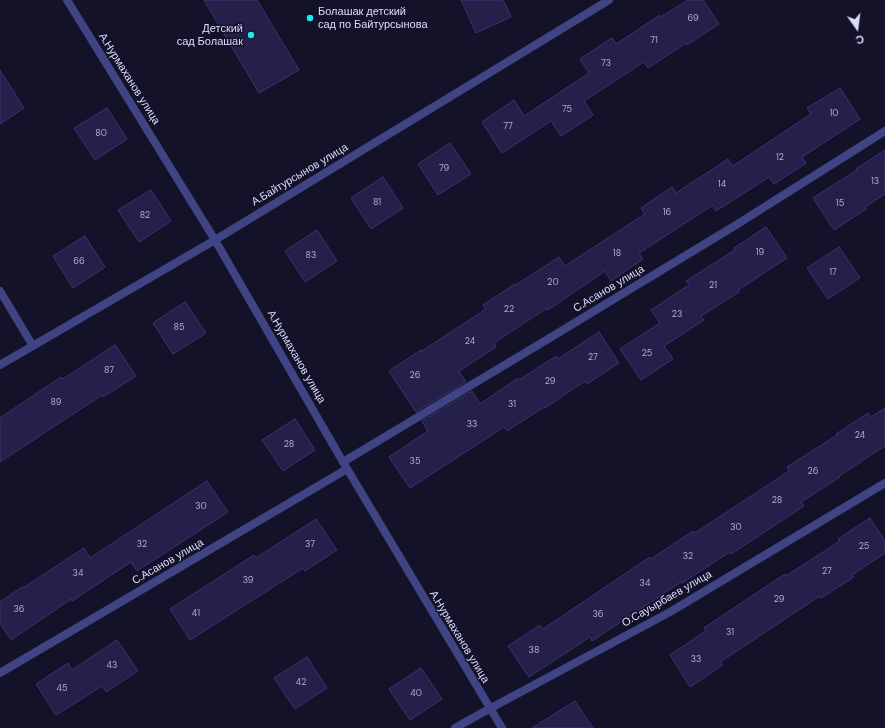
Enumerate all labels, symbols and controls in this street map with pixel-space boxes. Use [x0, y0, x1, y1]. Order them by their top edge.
place label: Болашак детский сад по Байтурсынова [318, 5, 428, 31]
north arrow [837, 8, 877, 48]
marker: Болашак детский сад по Байтурсынова [305, 13, 315, 23]
house number: 69 [687, 14, 699, 24]
place label: Детский сад Болашак [177, 22, 243, 48]
marker: Детский сад Болашак [246, 30, 256, 40]
street label: А.Нурмаханов улица [95, 31, 163, 127]
text: С [854, 32, 865, 47]
house number: 71 [650, 36, 658, 46]
house number: 73 [601, 59, 611, 69]
house number: 75 [562, 105, 572, 115]
house number: 10 [830, 109, 838, 119]
house number: 77 [503, 122, 513, 132]
house number: 80 [95, 129, 107, 139]
street label: А.Байтурсынов улица [249, 141, 351, 209]
house number: 12 [776, 153, 784, 163]
house number: 79 [439, 164, 449, 174]
house number: 13 [871, 177, 879, 187]
house number: 14 [718, 180, 726, 190]
house number: 81 [373, 198, 381, 208]
house number: 15 [836, 199, 844, 209]
house number: 16 [663, 208, 671, 218]
house number: 82 [140, 211, 150, 221]
house number: 19 [756, 248, 764, 258]
house number: 18 [613, 249, 621, 259]
house number: 83 [306, 251, 316, 261]
house number: 66 [73, 257, 85, 267]
street label: С.Асанов улица [571, 263, 647, 315]
house number: 17 [829, 268, 837, 278]
house number: 20 [547, 278, 559, 288]
house number: 21 [709, 281, 717, 291]
house number: 22 [504, 305, 514, 315]
street label: А.Нурмаханов улица [264, 308, 328, 406]
house number: 23 [672, 310, 682, 320]
house number: 85 [174, 323, 184, 333]
house number: 24 [465, 337, 475, 347]
house number: 25 [642, 349, 652, 359]
house number: 27 [588, 353, 598, 363]
house number: 87 [104, 366, 114, 376]
house number: 26 [410, 371, 420, 381]
house number: 29 [545, 377, 555, 387]
house number: 89 [51, 398, 61, 408]
house number: 31 [508, 400, 516, 410]
house number: 33 [467, 420, 477, 430]
house number: 24 [855, 431, 865, 441]
house number: 28 [284, 440, 294, 450]
house number: 35 [410, 457, 420, 467]
house number: 26 [808, 467, 818, 477]
house number: 28 [772, 496, 782, 506]
house number: 30 [195, 502, 207, 512]
house number: 30 [730, 523, 742, 533]
street label: С.Асанов улица [130, 536, 206, 588]
house number: 32 [137, 540, 147, 550]
house number: 37 [305, 540, 315, 550]
house number: 25 [859, 542, 869, 552]
house number: 32 [683, 552, 693, 562]
house number: 27 [822, 567, 832, 577]
street label: О.Сауырбаев улица [620, 568, 714, 630]
house number: 34 [73, 569, 83, 579]
house number: 39 [243, 576, 253, 586]
house number: 34 [640, 579, 650, 589]
street label: А.Нурмаханов улица [426, 588, 492, 686]
house number: 29 [774, 595, 784, 605]
house number: 36 [14, 605, 24, 615]
house number: 41 [192, 609, 200, 619]
house number: 36 [593, 610, 603, 620]
house number: 31 [726, 628, 734, 638]
house number: 38 [529, 646, 539, 656]
house number: 33 [691, 655, 701, 665]
house number: 43 [107, 661, 117, 671]
house number: 42 [296, 678, 306, 688]
house number: 45 [57, 684, 67, 694]
house number: 40 [410, 689, 422, 699]

